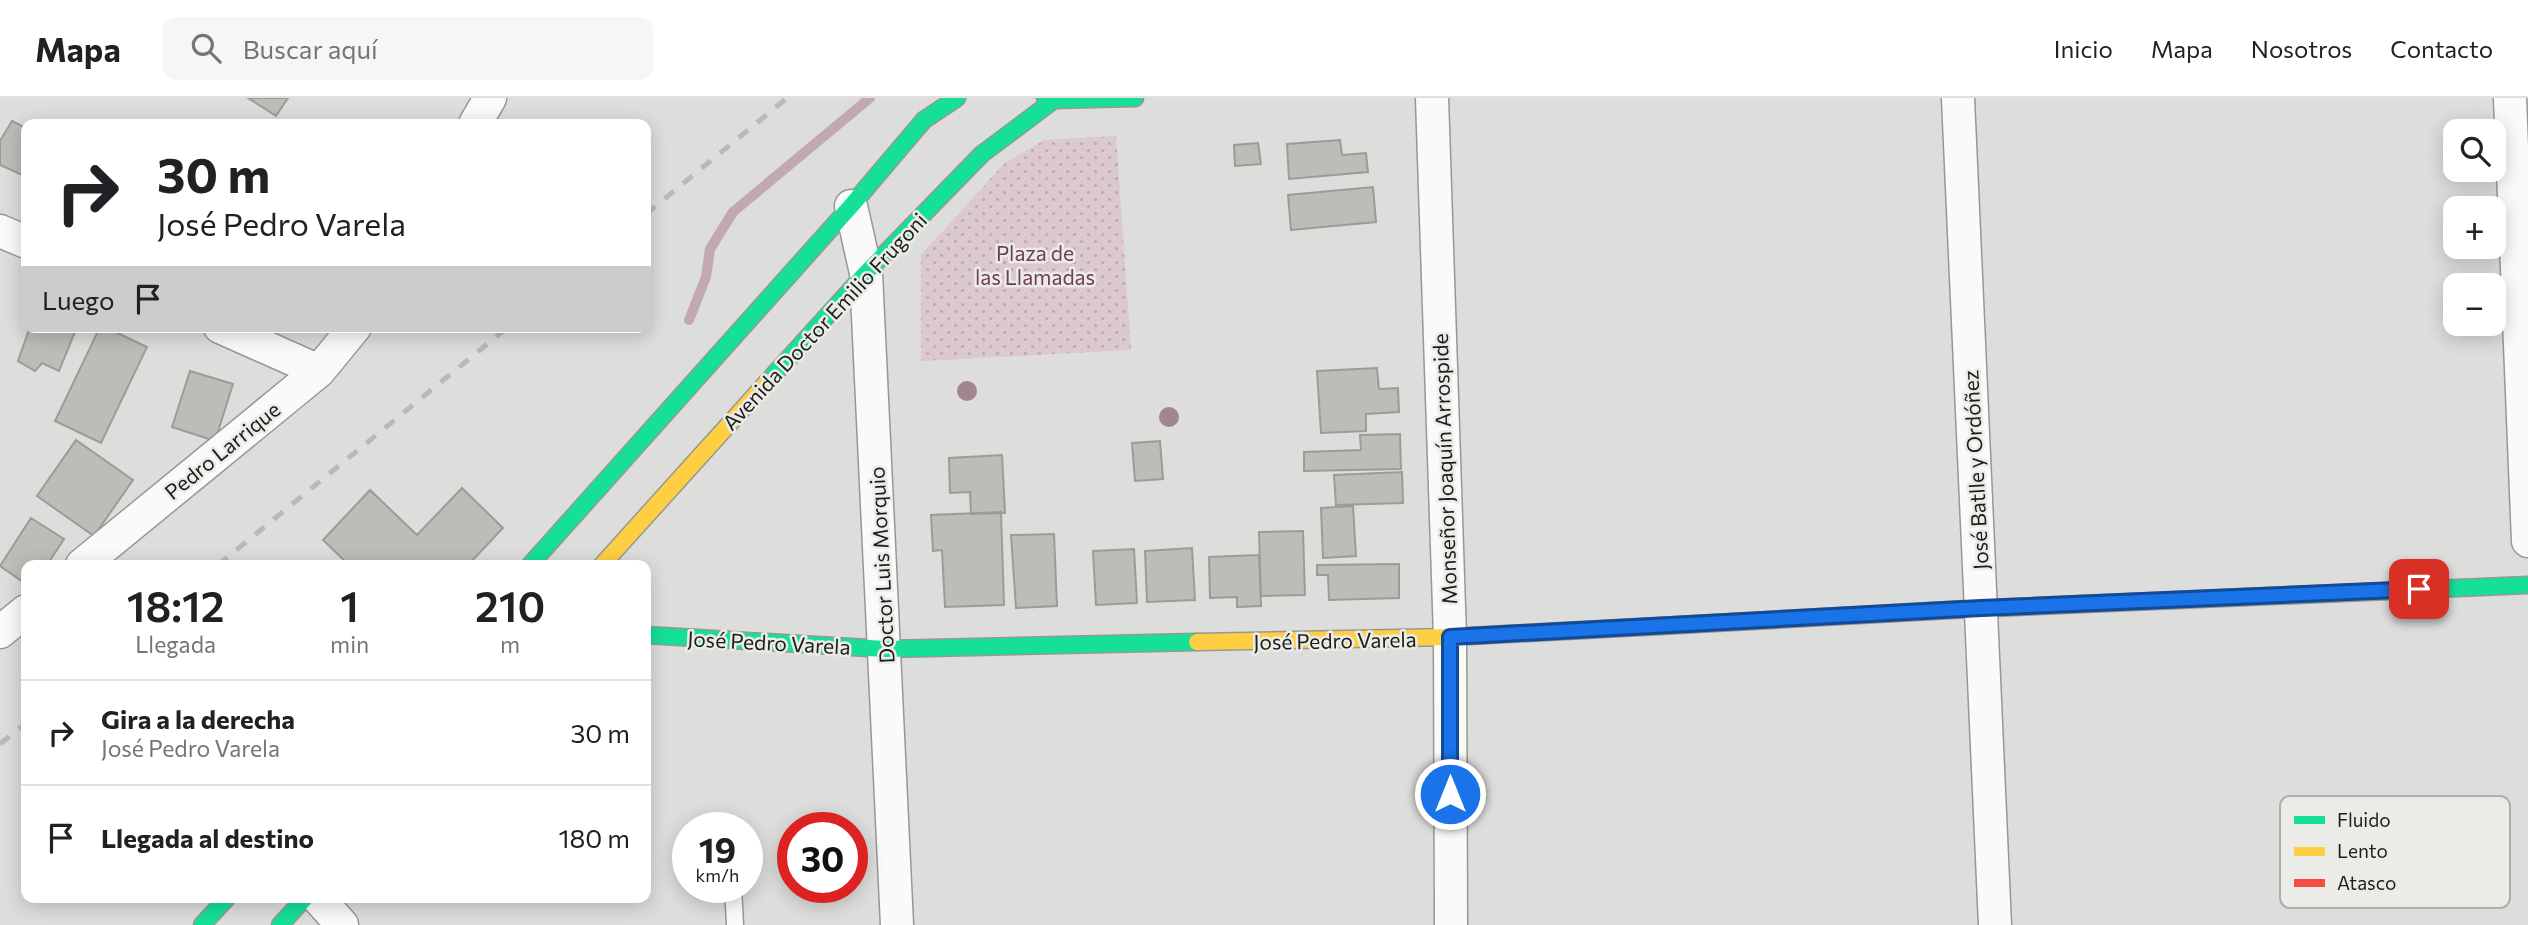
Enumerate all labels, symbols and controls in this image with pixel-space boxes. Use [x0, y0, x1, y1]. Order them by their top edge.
search box [163, 17, 653, 80]
text: Mapa [35, 28, 121, 69]
icon: search [187, 29, 225, 67]
text: Buscar aquí [243, 33, 378, 64]
text: Inicio [2054, 34, 2113, 63]
text: Mapa [2151, 34, 2213, 63]
text: Nosotros [2251, 34, 2352, 63]
text: Contacto [2390, 34, 2493, 63]
map controls [2443, 119, 2506, 336]
button: search [2443, 119, 2506, 182]
text: 30 m [157, 143, 270, 203]
icon: right [42, 147, 133, 238]
button: + [2443, 196, 2506, 259]
text: José Pedro Varela [157, 203, 406, 243]
street label: Avenida Doctor Emilio Frugoni [717, 207, 931, 435]
park label: Plaza de las Llamadas [975, 240, 1095, 289]
button: − [2443, 273, 2506, 336]
icon: arrive [129, 280, 167, 318]
text: Luego [42, 284, 115, 315]
street label: Monseñor Joaquín Arrospide [1427, 333, 1461, 605]
street label: José Batlle y Ordóñez [1957, 369, 1993, 571]
street label: Pedro Larrique [159, 396, 285, 504]
street label: Doctor Luis Morquio [863, 466, 899, 664]
pin [2389, 559, 2449, 619]
icon: arrive [2400, 570, 2438, 608]
text: 18:12 [127, 579, 224, 631]
text: 1 [340, 579, 359, 631]
text: 210 [475, 579, 545, 631]
street label: José Pedro Varela [687, 625, 851, 659]
street label: José Pedro Varela [1253, 626, 1417, 654]
text: Llegada [135, 630, 216, 658]
text: min [330, 630, 369, 658]
text: m [500, 630, 520, 658]
text: Gira a la derecha [101, 703, 295, 734]
icon: right [42, 714, 80, 752]
text: 30 m [571, 717, 630, 748]
text: José Pedro Varela [101, 734, 280, 762]
position arrow [1413, 757, 1487, 831]
legend [2280, 796, 2510, 908]
text: Fluido [2337, 808, 2391, 831]
speed limit sign: 30 [777, 812, 868, 903]
icon: arrive [42, 819, 80, 857]
text: Llegada al destino [101, 822, 314, 853]
text: 180 m [558, 822, 630, 853]
text: 19 [699, 827, 736, 870]
text: Lento [2337, 839, 2388, 862]
text: km/h [696, 864, 739, 886]
text: Atasco [2337, 871, 2396, 894]

